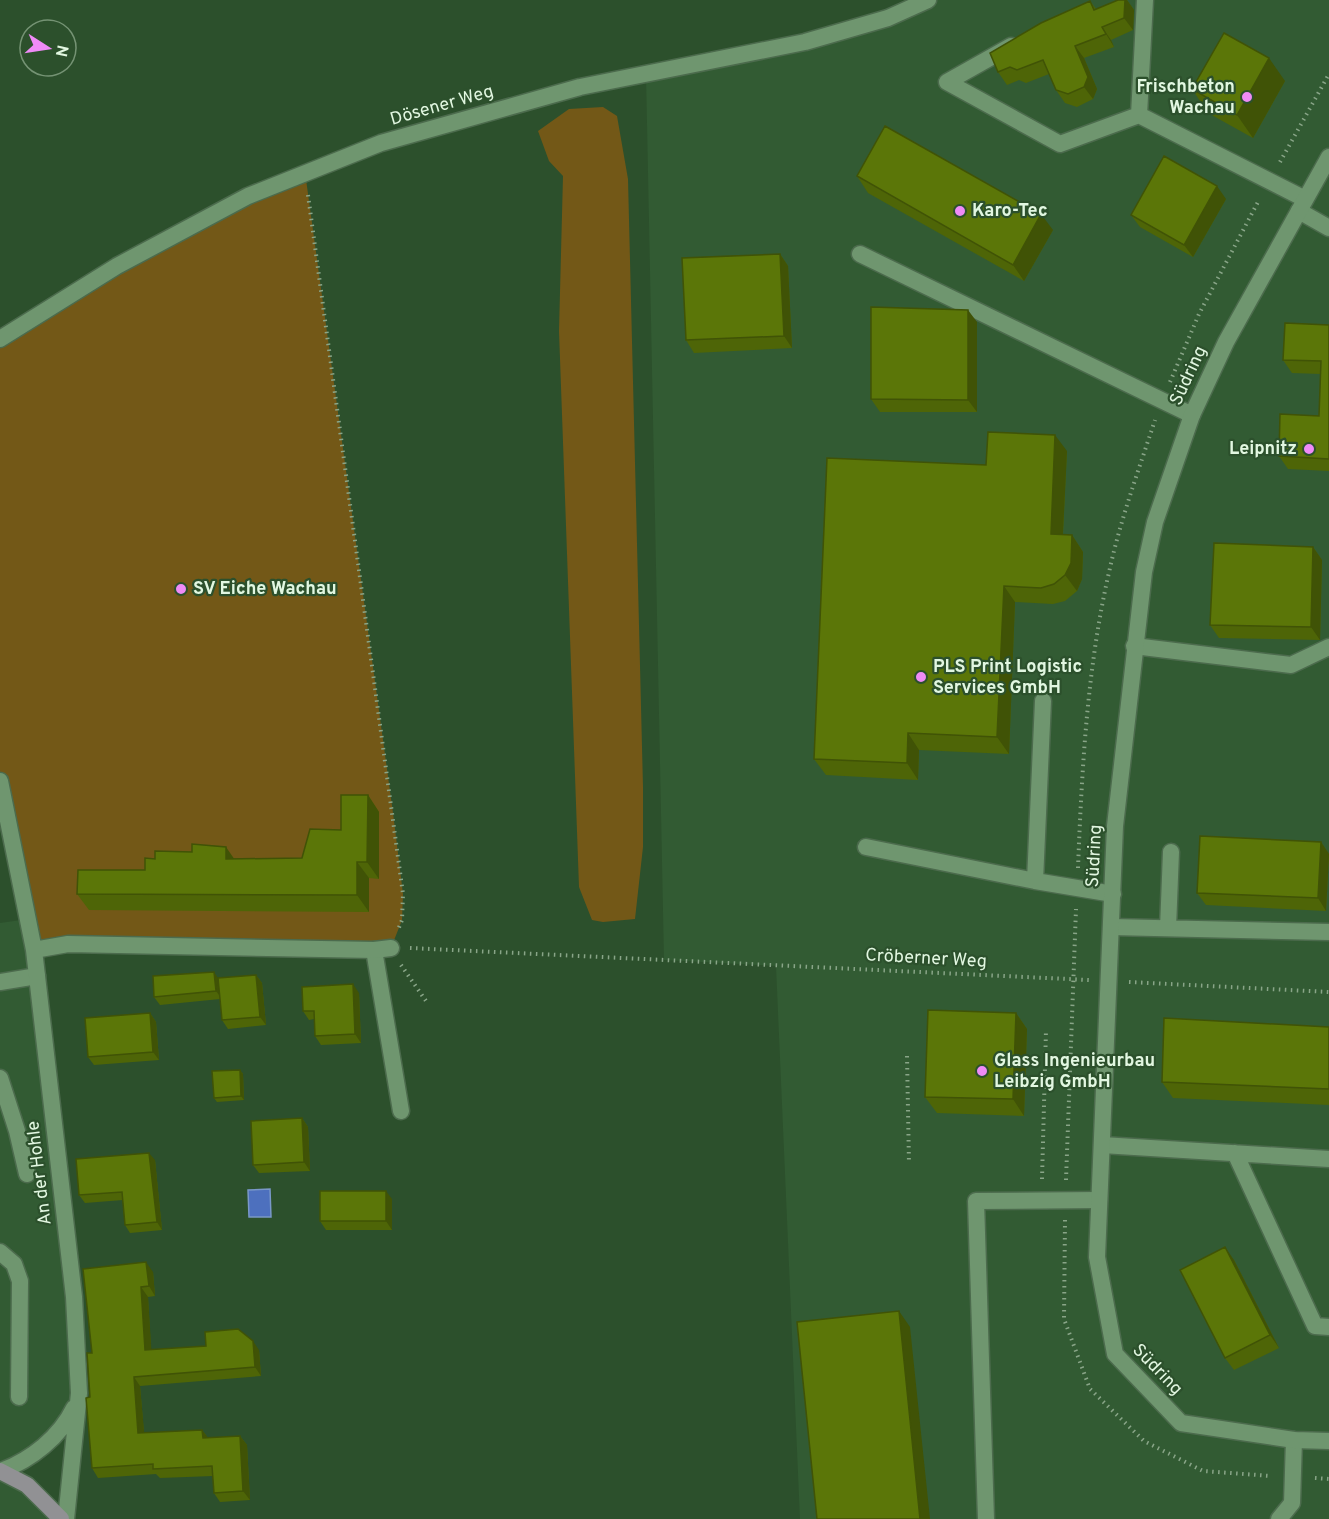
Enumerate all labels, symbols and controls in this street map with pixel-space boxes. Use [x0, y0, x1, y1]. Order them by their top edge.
north arrow [18, 18, 78, 78]
text: N [50, 43, 72, 58]
place label: Frischbeton Wachau [1136, 76, 1235, 120]
street label: Dösener Weg [388, 80, 496, 132]
marker: Frischbeton Wachau [1240, 90, 1254, 104]
place label: Karo-Tec [972, 200, 1048, 223]
marker: Karo-Tec [953, 204, 967, 218]
street label: Südring [1165, 343, 1213, 409]
place label: Leipnitz [1229, 438, 1297, 461]
marker: Leipnitz [1302, 442, 1316, 456]
place label: SV Eiche Wachau [193, 578, 337, 601]
marker: SV Eiche Wachau [174, 582, 188, 596]
place label: PLS Print Logistic Services GmbH [933, 656, 1082, 700]
marker: PLS Print Logistic Services GmbH [914, 670, 928, 684]
street label: Südring [1082, 824, 1108, 888]
street label: Cröberner Weg [865, 944, 987, 974]
place label: Glass Ingenieurbau Leibzig GmbH [994, 1050, 1155, 1094]
marker: Glass Ingenieurbau Leibzig GmbH [975, 1064, 989, 1078]
street label: An der Hohle [22, 1119, 58, 1227]
street label: Südring [1127, 1339, 1187, 1401]

